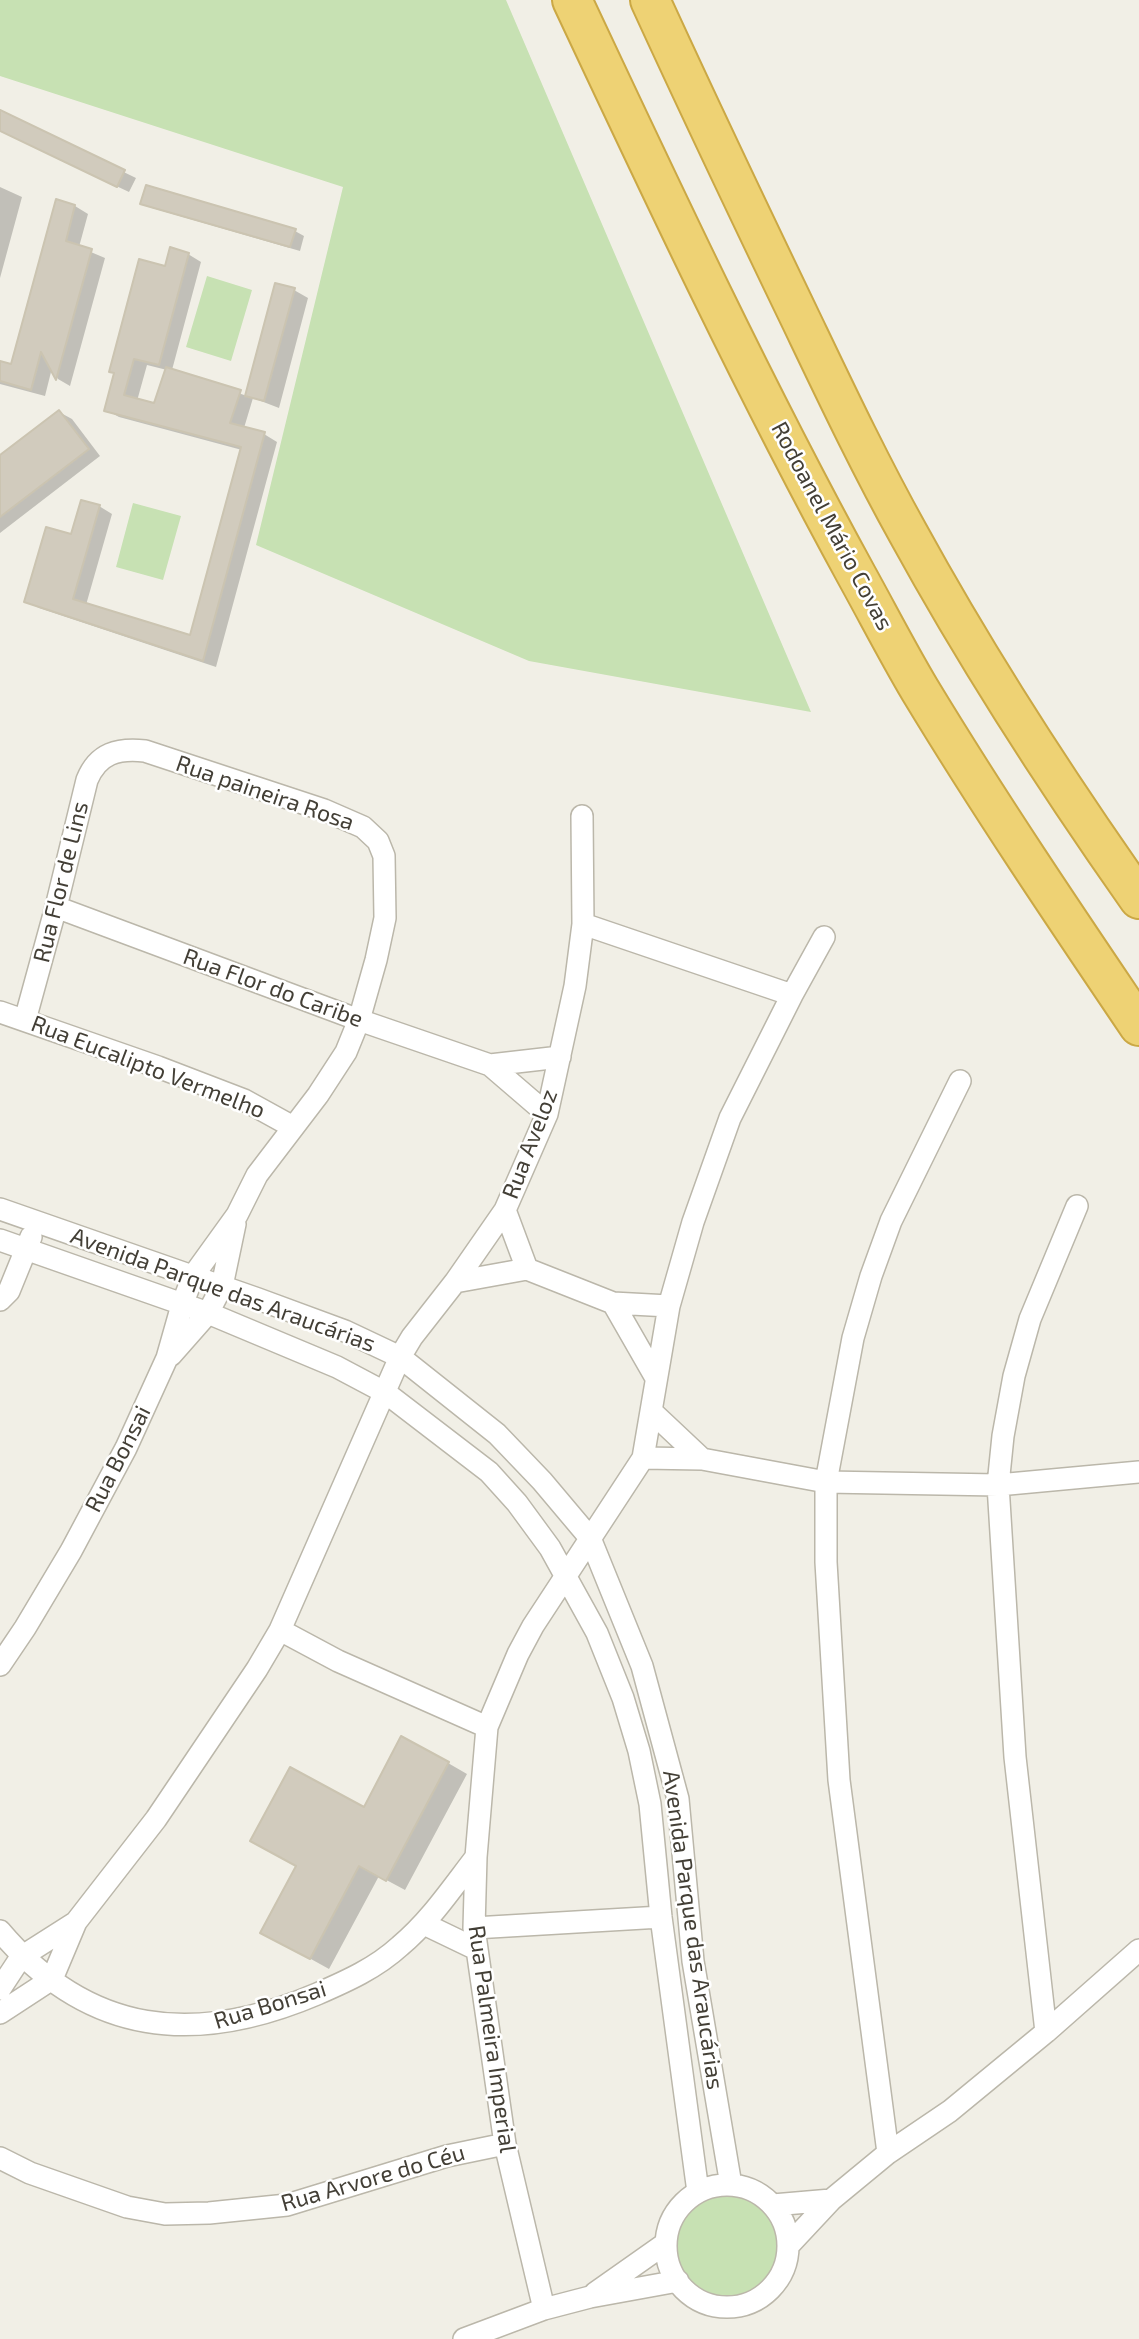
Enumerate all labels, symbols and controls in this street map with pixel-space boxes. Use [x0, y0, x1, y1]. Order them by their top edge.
street label: Rodoanel Mário Covas [765, 417, 899, 635]
street label: Rua paineira Rosa [172, 750, 358, 836]
street label: Rua Flor de Lins [28, 799, 94, 965]
street label: Rua Flor do Caribe [179, 943, 367, 1033]
street label: Rua Eucalipto Vermelho [27, 1010, 269, 1124]
street label: Rua Aveloz [497, 1085, 563, 1203]
street label: Avenida Parque das Araucárias [67, 1222, 379, 1358]
street label: Rua Bonsai [79, 1401, 157, 1517]
street label: Avenida Parque das Araucárias [657, 1769, 729, 2091]
street label: Rua Palmeira Imperial [462, 1923, 522, 2155]
street label: Rua Bonsai [211, 1975, 329, 2035]
street label: Rua Arvore do Céu [278, 2139, 468, 2217]

